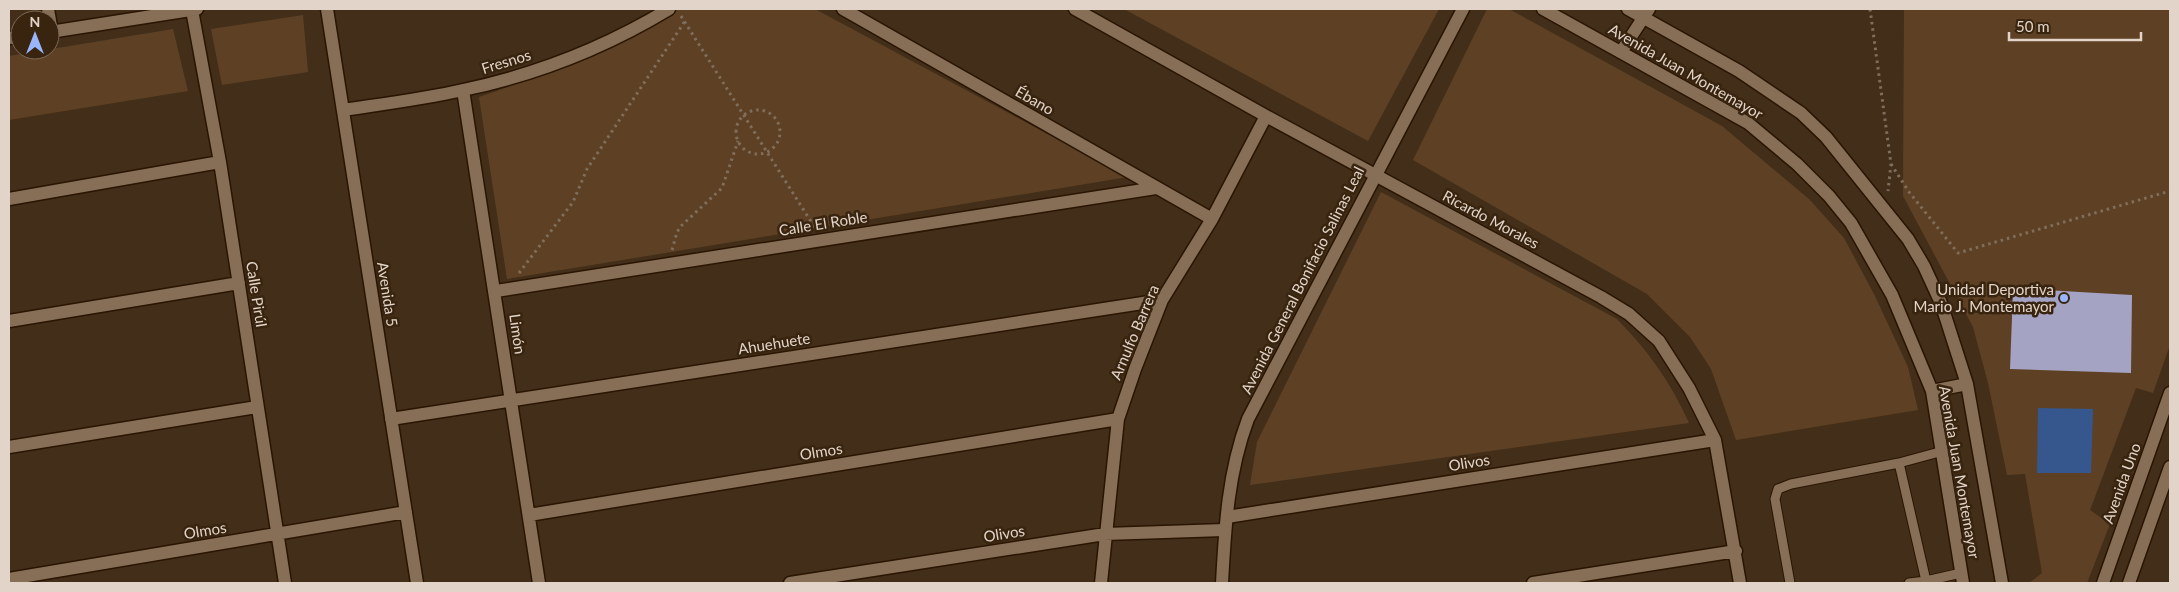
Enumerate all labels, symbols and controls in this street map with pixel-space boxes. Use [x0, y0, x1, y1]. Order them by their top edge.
north arrow [10, 10, 60, 60]
scale bar [2009, 10, 2142, 42]
text: N [30, 13, 40, 30]
text: 50 m [2016, 17, 2050, 35]
street label: Avenida Juan Montemayor [1606, 19, 1767, 123]
street label: Fresnos [479, 45, 533, 77]
street label: Ébano [1013, 82, 1057, 118]
street label: Avenida General Bonifacio Salinas Leal [1237, 163, 1367, 397]
street label: Ricardo Morales [1440, 186, 1542, 252]
street label: Calle El Roble [777, 207, 869, 239]
street label: Calle Pirúl [243, 260, 271, 328]
street label: Avenida 5 [374, 260, 402, 328]
place label: Unidad Deportiva Mario J. Montemayor [1913, 280, 2055, 315]
street label: Arnulfo Barrera [1106, 282, 1162, 382]
marker: Unidad Deportiva Mario J. Montemayor [2058, 292, 2070, 304]
street label: Limón [506, 313, 530, 355]
street label: Ahuehuete [737, 328, 811, 358]
street label: Avenida Juan Montemayor [1936, 384, 1984, 560]
street label: Olmos [798, 439, 844, 463]
street label: Avenida Uno [2098, 440, 2144, 526]
street label: Olivos [1447, 450, 1491, 474]
street label: Olmos [182, 518, 228, 542]
street label: Olivos [982, 521, 1026, 545]

